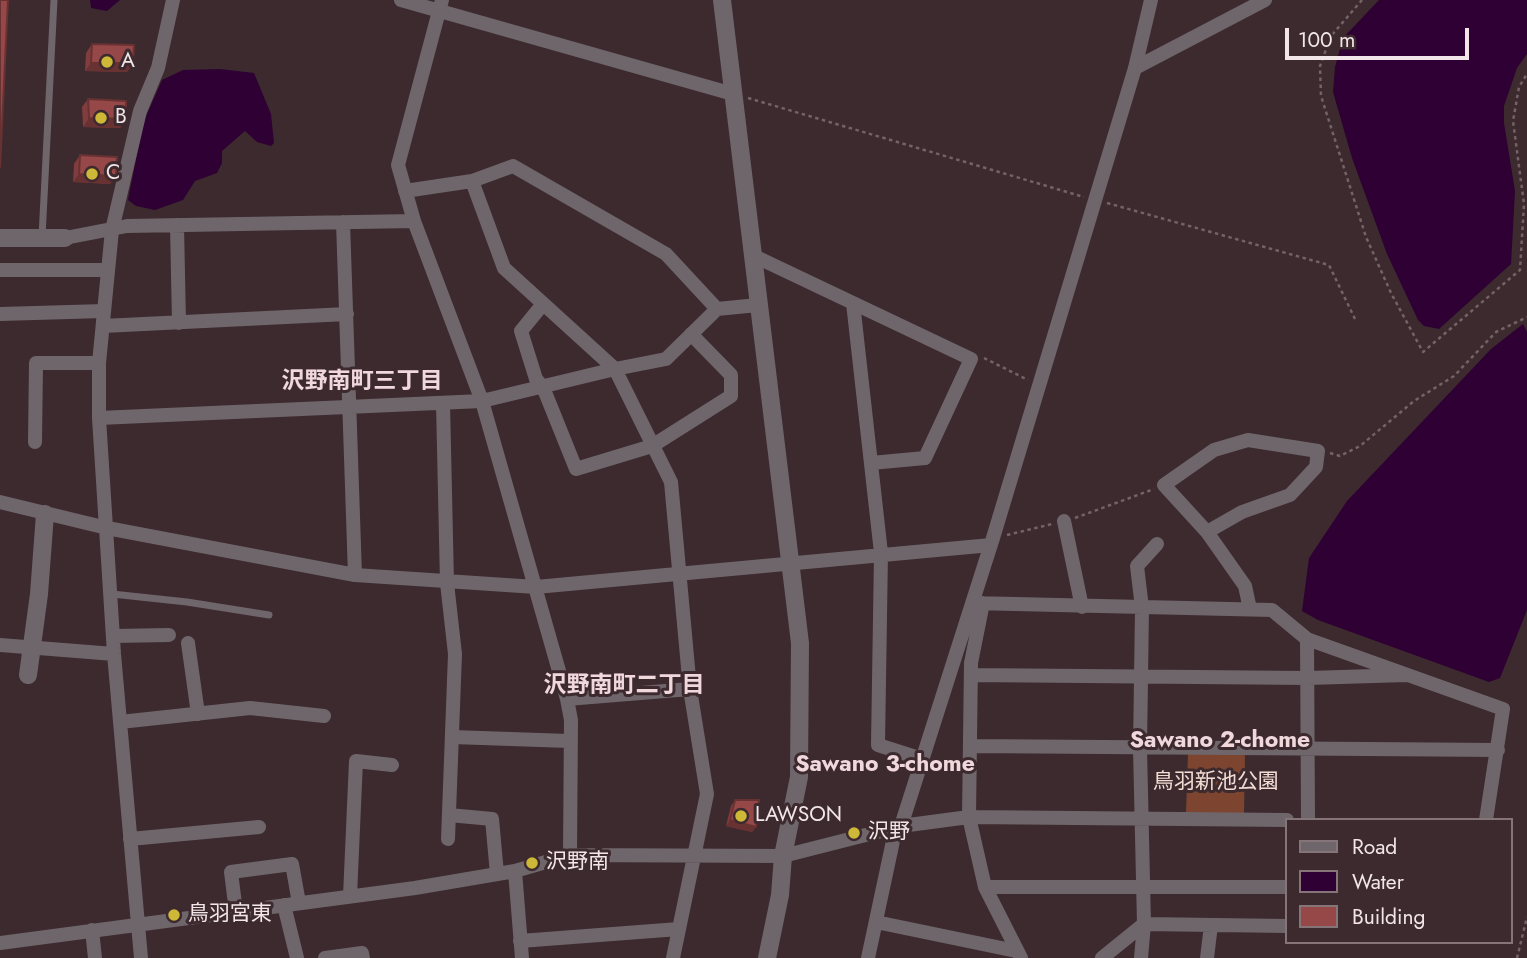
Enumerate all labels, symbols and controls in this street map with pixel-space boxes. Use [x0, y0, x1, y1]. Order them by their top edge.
scale bar [1289, 14, 1473, 58]
text: 100 m [1298, 25, 1355, 55]
place label: A [121, 49, 135, 75]
marker: A [99, 54, 115, 70]
place label: B [115, 105, 127, 131]
marker: B [93, 110, 109, 126]
place label: C [106, 161, 120, 187]
marker: C [84, 166, 100, 182]
district label: 沢野南町三丁目 [282, 368, 442, 396]
district label: 沢野南町二丁目 [544, 672, 704, 700]
district label: Sawano 2-chome [1130, 727, 1310, 755]
district label: Sawano 3-chome [795, 751, 975, 779]
park label: 鳥羽新池公園 [1153, 770, 1279, 796]
place label: LAWSON [755, 803, 842, 829]
marker: LAWSON [733, 808, 749, 824]
legend [1286, 818, 1513, 944]
place label: 沢野 [868, 820, 910, 846]
marker: 沢野 [846, 825, 862, 841]
text: Road [1352, 832, 1397, 862]
place label: 沢野南 [546, 850, 609, 876]
marker: 沢野南 [524, 855, 540, 871]
text: Water [1352, 867, 1404, 897]
place label: 鳥羽宮東 [188, 902, 272, 928]
text: Building [1352, 902, 1425, 932]
marker: 鳥羽宮東 [166, 907, 182, 923]

